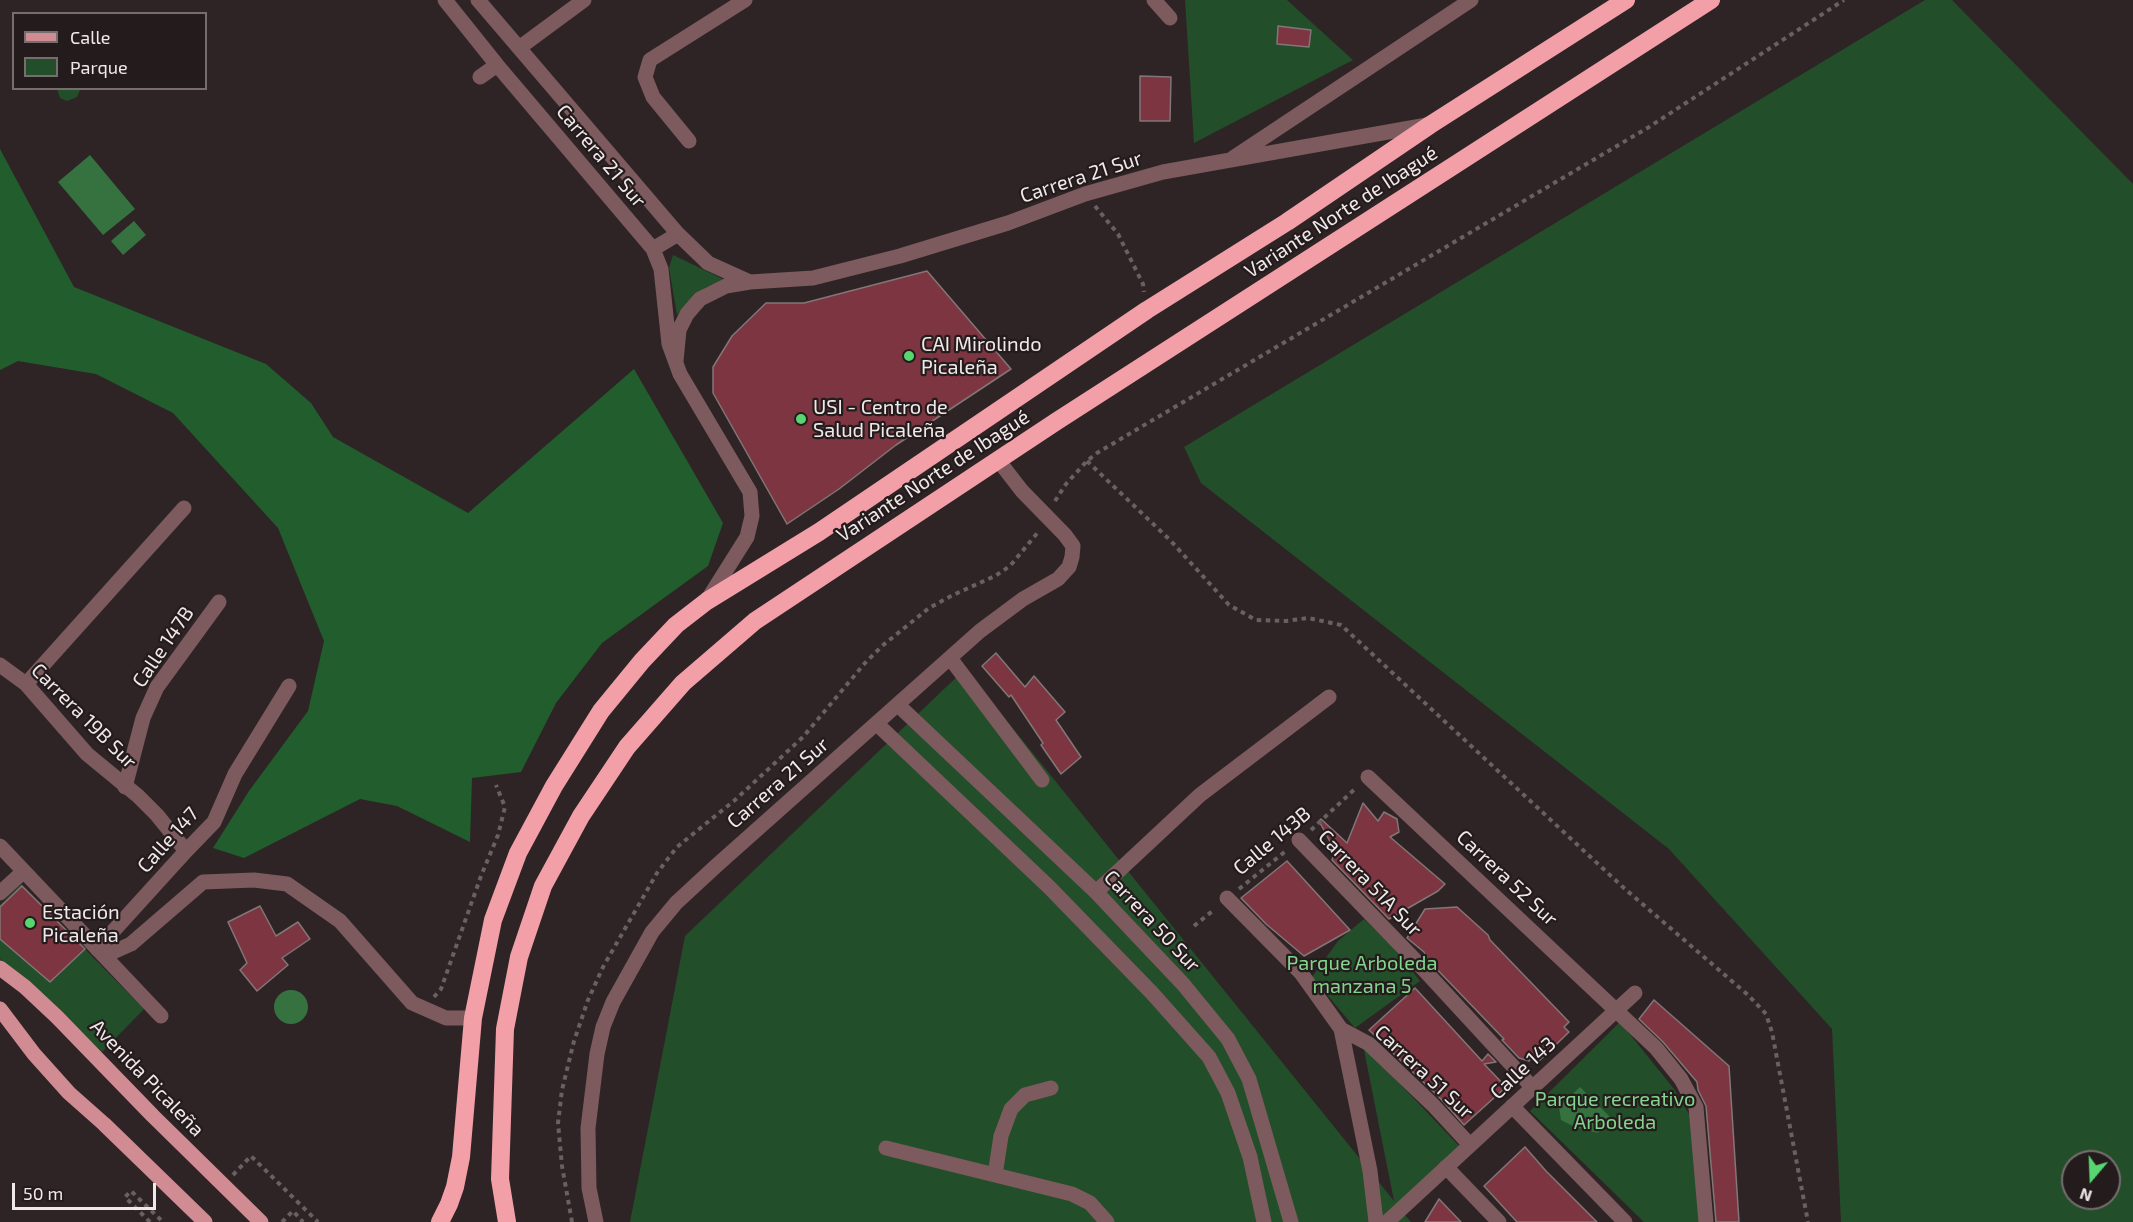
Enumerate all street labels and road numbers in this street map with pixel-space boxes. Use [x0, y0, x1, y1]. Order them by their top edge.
street label: Carrera 21 Sur [551, 100, 651, 212]
street label: Variante Norte de Ibagué [1240, 141, 1442, 283]
street label: Carrera 21 Sur [1017, 146, 1145, 208]
street label: Variante Norte de Ibagué [832, 405, 1034, 547]
street label: Calle 147B [127, 602, 199, 692]
street label: Carrera 19B Sur [26, 658, 142, 774]
street label: Carrera 21 Sur [722, 732, 834, 834]
street label: Calle 147 [132, 802, 204, 878]
street label: Calle 143B [1229, 802, 1315, 880]
street label: Carrera 51A Sur [1313, 825, 1427, 941]
street label: Carrera 52 Sur [1451, 825, 1563, 931]
street label: Carrera 50 Sur [1099, 865, 1205, 977]
street label: Avenida Picaleña [85, 1014, 209, 1142]
street label: Carrera 51 Sur [1370, 1020, 1478, 1124]
street label: Calle 143 [1485, 1032, 1561, 1104]

